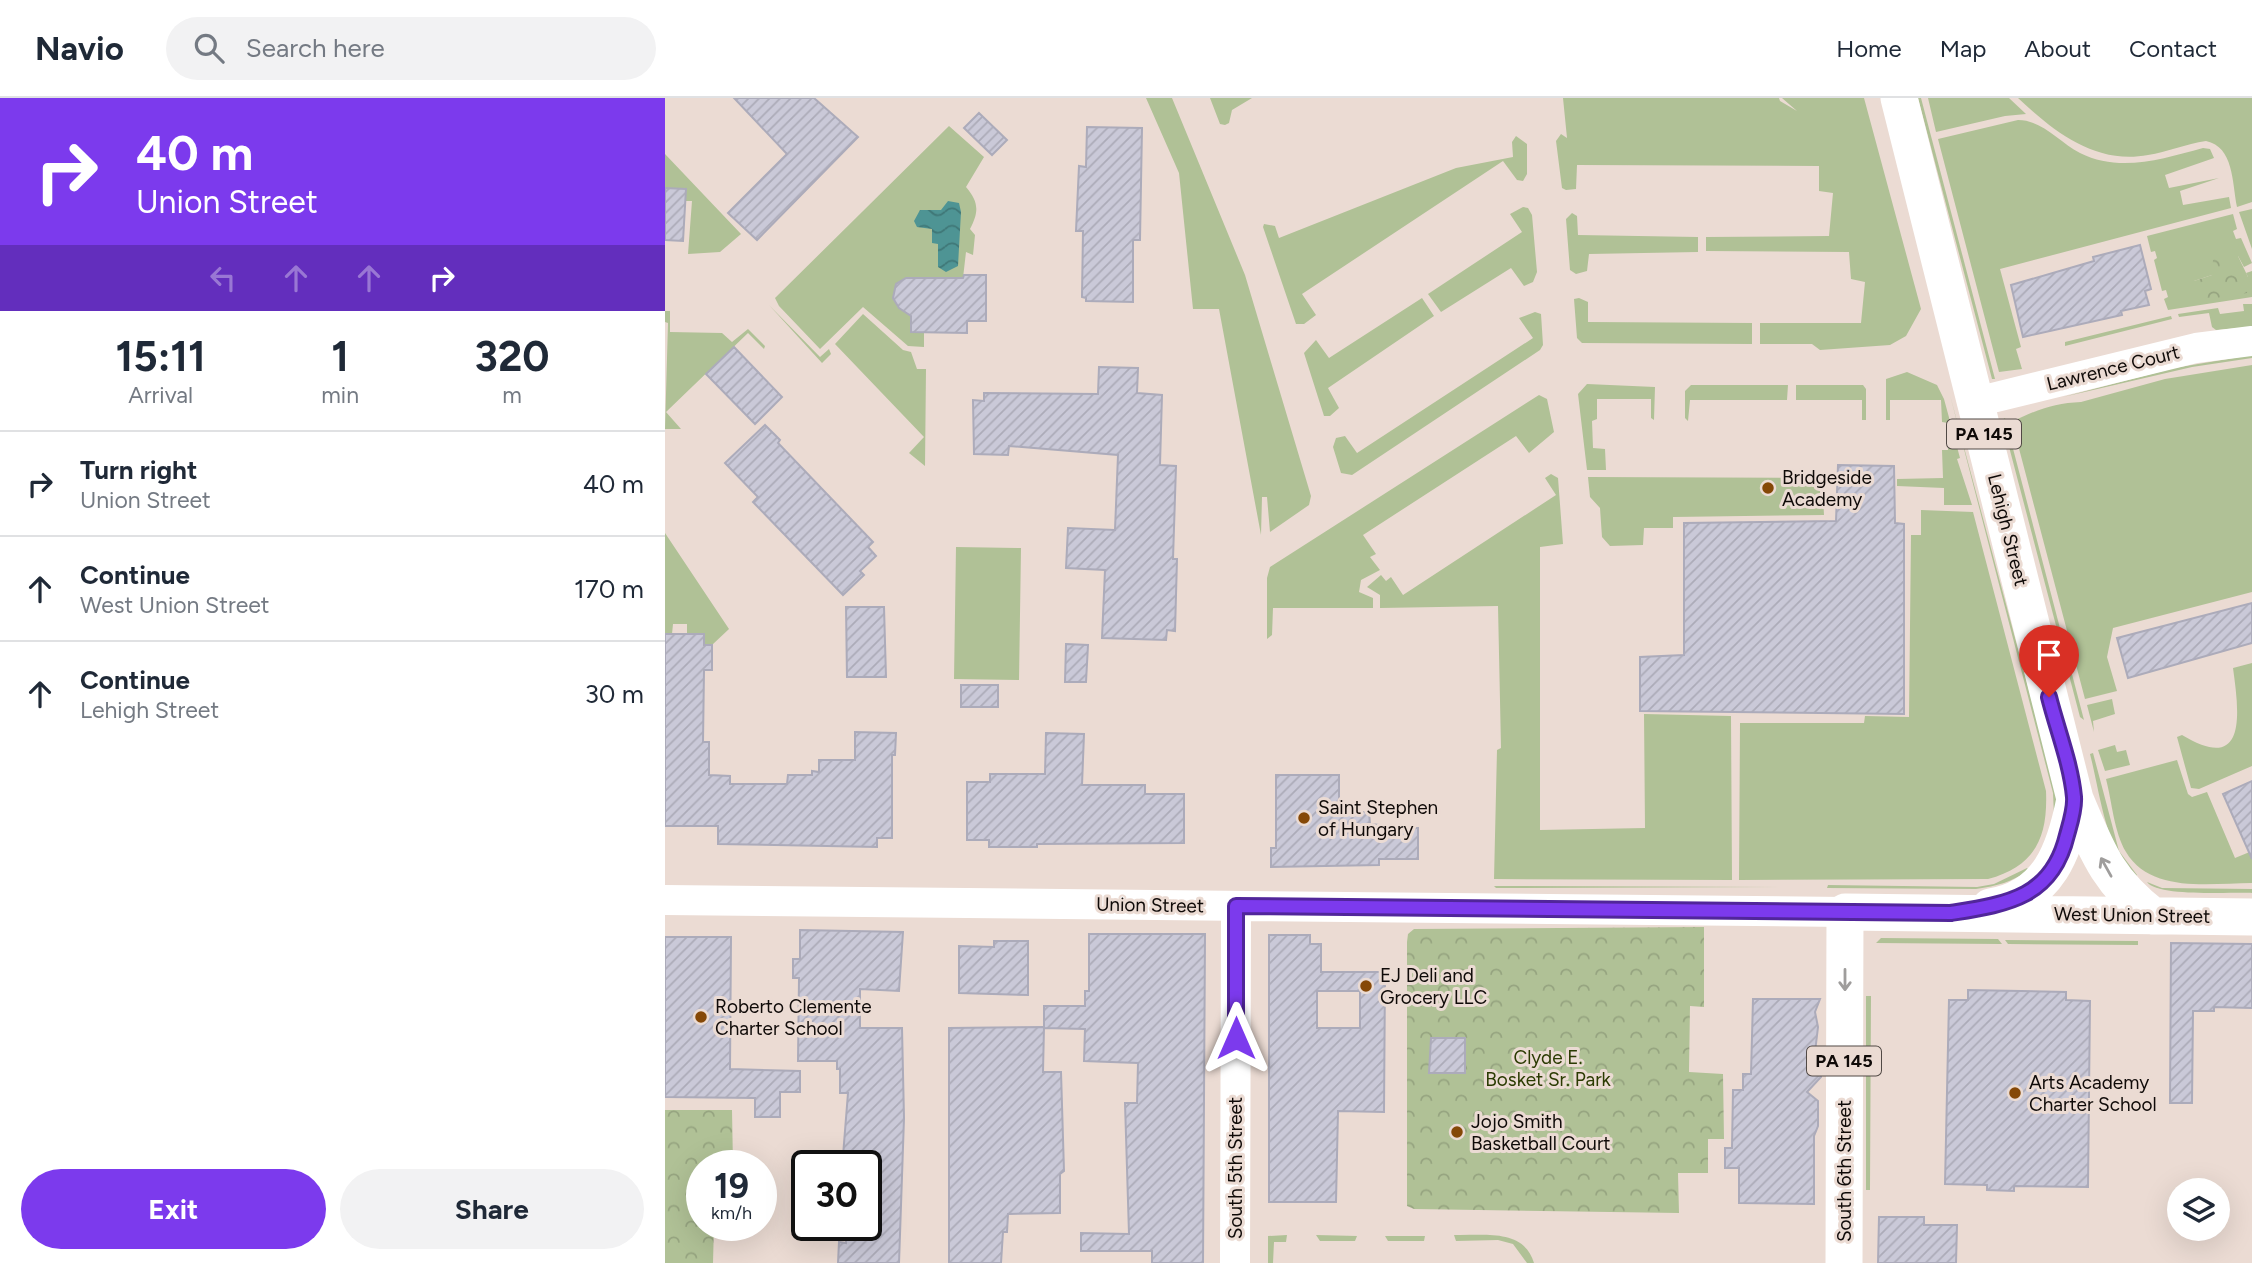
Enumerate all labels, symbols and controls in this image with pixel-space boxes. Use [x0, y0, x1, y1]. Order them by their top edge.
search box [166, 17, 656, 80]
text: Navio [35, 29, 124, 68]
icon: search [190, 29, 228, 67]
text: Search here [246, 32, 385, 64]
text: Home [1836, 34, 1902, 63]
text: Map [1940, 34, 1986, 63]
text: About [2024, 34, 2091, 63]
text: Contact [2129, 34, 2217, 63]
text: 40 m [136, 123, 253, 182]
icon: right [21, 126, 112, 217]
text: Union Street [136, 183, 318, 221]
icon: left [204, 259, 242, 297]
icon: ahead [277, 259, 315, 297]
icon: ahead [350, 259, 388, 297]
icon: right [423, 259, 461, 297]
text: 15:11 [116, 331, 206, 382]
text: 1 [331, 331, 349, 382]
text: 320 [475, 331, 549, 382]
street label: Lawrence Court [2044, 340, 2182, 396]
text: Arrival [128, 381, 193, 409]
text: min [321, 381, 359, 409]
text: m [502, 381, 522, 409]
road number: PA 145 [1947, 420, 2021, 448]
text: Turn right [80, 454, 197, 486]
icon: right [21, 465, 59, 503]
place label: Bridgeside Academy [1782, 466, 1872, 511]
text: 40 m [583, 468, 644, 500]
street label: Lehigh Street [1983, 471, 2033, 589]
marker: Bridgeside Academy [1760, 480, 1776, 496]
text: Union Street [80, 486, 211, 514]
text: Continue [80, 559, 190, 591]
icon: ahead [21, 570, 59, 608]
text: 170 m [574, 573, 644, 605]
text: West Union Street [80, 591, 269, 619]
pin [2019, 625, 2079, 697]
icon: arrive [2030, 636, 2068, 674]
text: Continue [80, 664, 190, 696]
icon: ahead [21, 675, 59, 713]
text: 30 m [585, 678, 644, 710]
text: Lehigh Street [80, 696, 219, 724]
place label: Saint Stephen of Hungary [1318, 796, 1438, 841]
marker: Saint Stephen of Hungary [1296, 810, 1312, 826]
one-way arrow [2099, 858, 2113, 878]
street label: Union Street [1096, 893, 1204, 917]
street label: West Union Street [2054, 902, 2210, 928]
place label: EJ Deli and Grocery LLC [1380, 964, 1487, 1009]
one-way arrow [1838, 968, 1852, 991]
marker: EJ Deli and Grocery LLC [1358, 978, 1374, 994]
place label: Roberto Clemente Charter School [715, 995, 872, 1040]
position arrow [1199, 1001, 1273, 1075]
marker: Roberto Clemente Charter School [693, 1009, 709, 1025]
park label: Clyde E. Bosket Sr. Park [1485, 1046, 1612, 1091]
road number: PA 145 [1807, 1046, 1881, 1076]
place label: Arts Academy Charter School [2029, 1071, 2157, 1116]
marker: Arts Academy Charter School [2007, 1085, 2023, 1101]
street label: South 5th Street [1224, 1097, 1247, 1239]
street label: South 6th Street [1833, 1100, 1856, 1242]
place label: Jojo Smith Basketball Court [1471, 1110, 1611, 1155]
marker: Jojo Smith Basketball Court [1449, 1124, 1465, 1140]
speed limit sign: 30 [791, 1150, 882, 1241]
text: 19 [714, 1165, 749, 1207]
button: Exit [21, 1169, 326, 1249]
button: Share [340, 1169, 644, 1249]
map controls [2167, 1178, 2230, 1241]
button: layers [2167, 1178, 2230, 1241]
text: km/h [711, 1202, 752, 1224]

